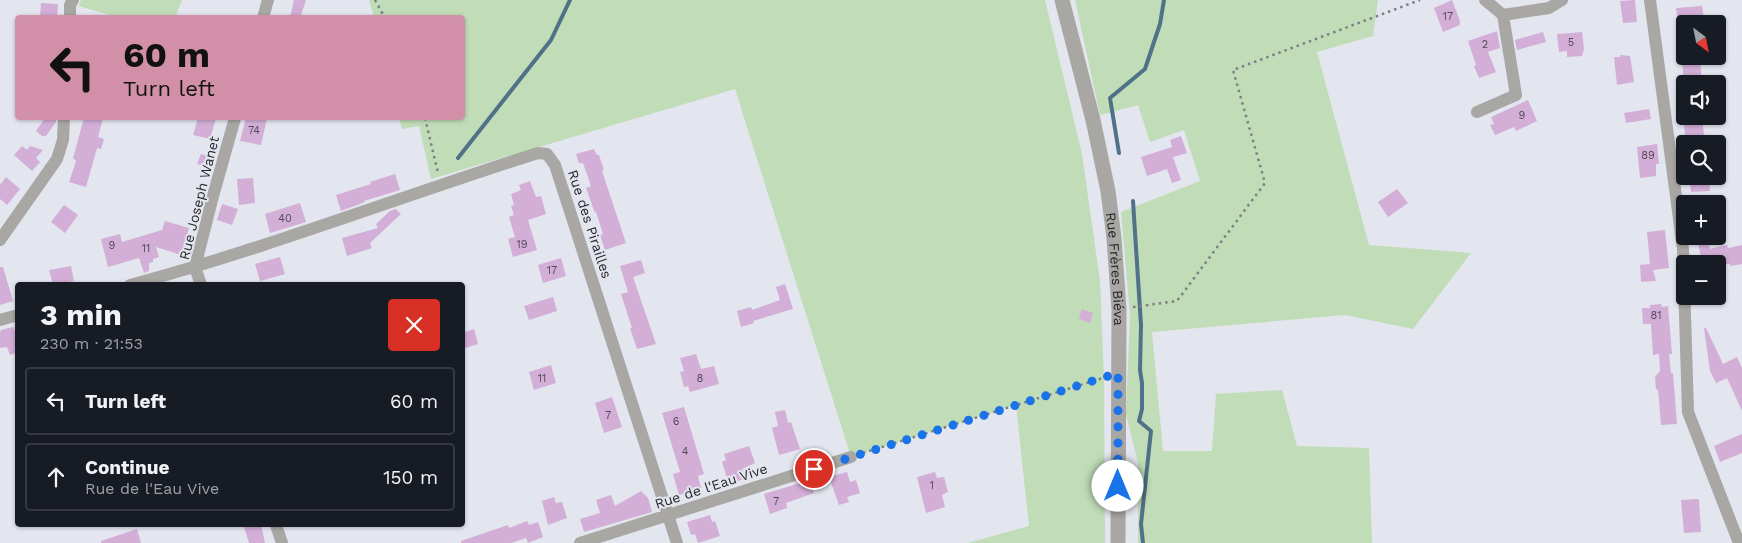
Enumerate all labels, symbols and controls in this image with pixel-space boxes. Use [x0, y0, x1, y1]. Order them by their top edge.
house number: 17 [1443, 10, 1453, 23]
north arrow [1676, 15, 1726, 65]
map controls [1676, 15, 1726, 305]
text: 60 m [123, 34, 210, 76]
icon: left [40, 35, 105, 100]
house number: 5 [1568, 36, 1574, 49]
house number: 2 [1482, 38, 1488, 51]
button: sound [1676, 75, 1726, 125]
text: Turn left [123, 76, 215, 101]
house number: 9 [1519, 109, 1526, 122]
house number: 74 [248, 124, 260, 137]
street label: Rue Joseph Wanet [176, 134, 222, 262]
button: search [1676, 135, 1726, 185]
house number: 89 [1641, 149, 1655, 162]
street label: Rue des Pirailles [565, 168, 615, 280]
button: + [1676, 195, 1726, 245]
street label: Rue Frères Biéva [1103, 211, 1127, 326]
house number: 40 [278, 212, 292, 225]
house number: 19 [516, 238, 528, 251]
house number: 9 [109, 239, 116, 252]
house number: 11 [142, 242, 150, 255]
button: − [1676, 255, 1726, 305]
house number: 17 [547, 264, 557, 277]
text: 3 min [40, 297, 122, 332]
button: close [388, 299, 440, 351]
house number: 81 [1650, 309, 1662, 322]
text: 230 m · 21:53 [40, 334, 143, 353]
house number: 11 [538, 372, 546, 385]
house number: 8 [697, 372, 704, 385]
icon: left [42, 387, 70, 415]
text: Turn left [85, 390, 166, 413]
text: 60 m [390, 390, 438, 413]
house number: 7 [605, 409, 611, 422]
house number: 6 [673, 415, 680, 428]
house number: 4 [682, 445, 689, 458]
pin [793, 448, 835, 490]
icon: arrive [800, 455, 828, 483]
text: Continue [85, 456, 169, 479]
position arrow [1091, 459, 1143, 511]
street label: Rue de l'Eau Vive [653, 460, 769, 512]
icon: ahead [42, 463, 70, 491]
text: 150 m [383, 466, 438, 489]
text: Rue de l'Eau Vive [85, 479, 219, 498]
house number: 1 [930, 479, 934, 492]
house number: 7 [773, 495, 779, 508]

